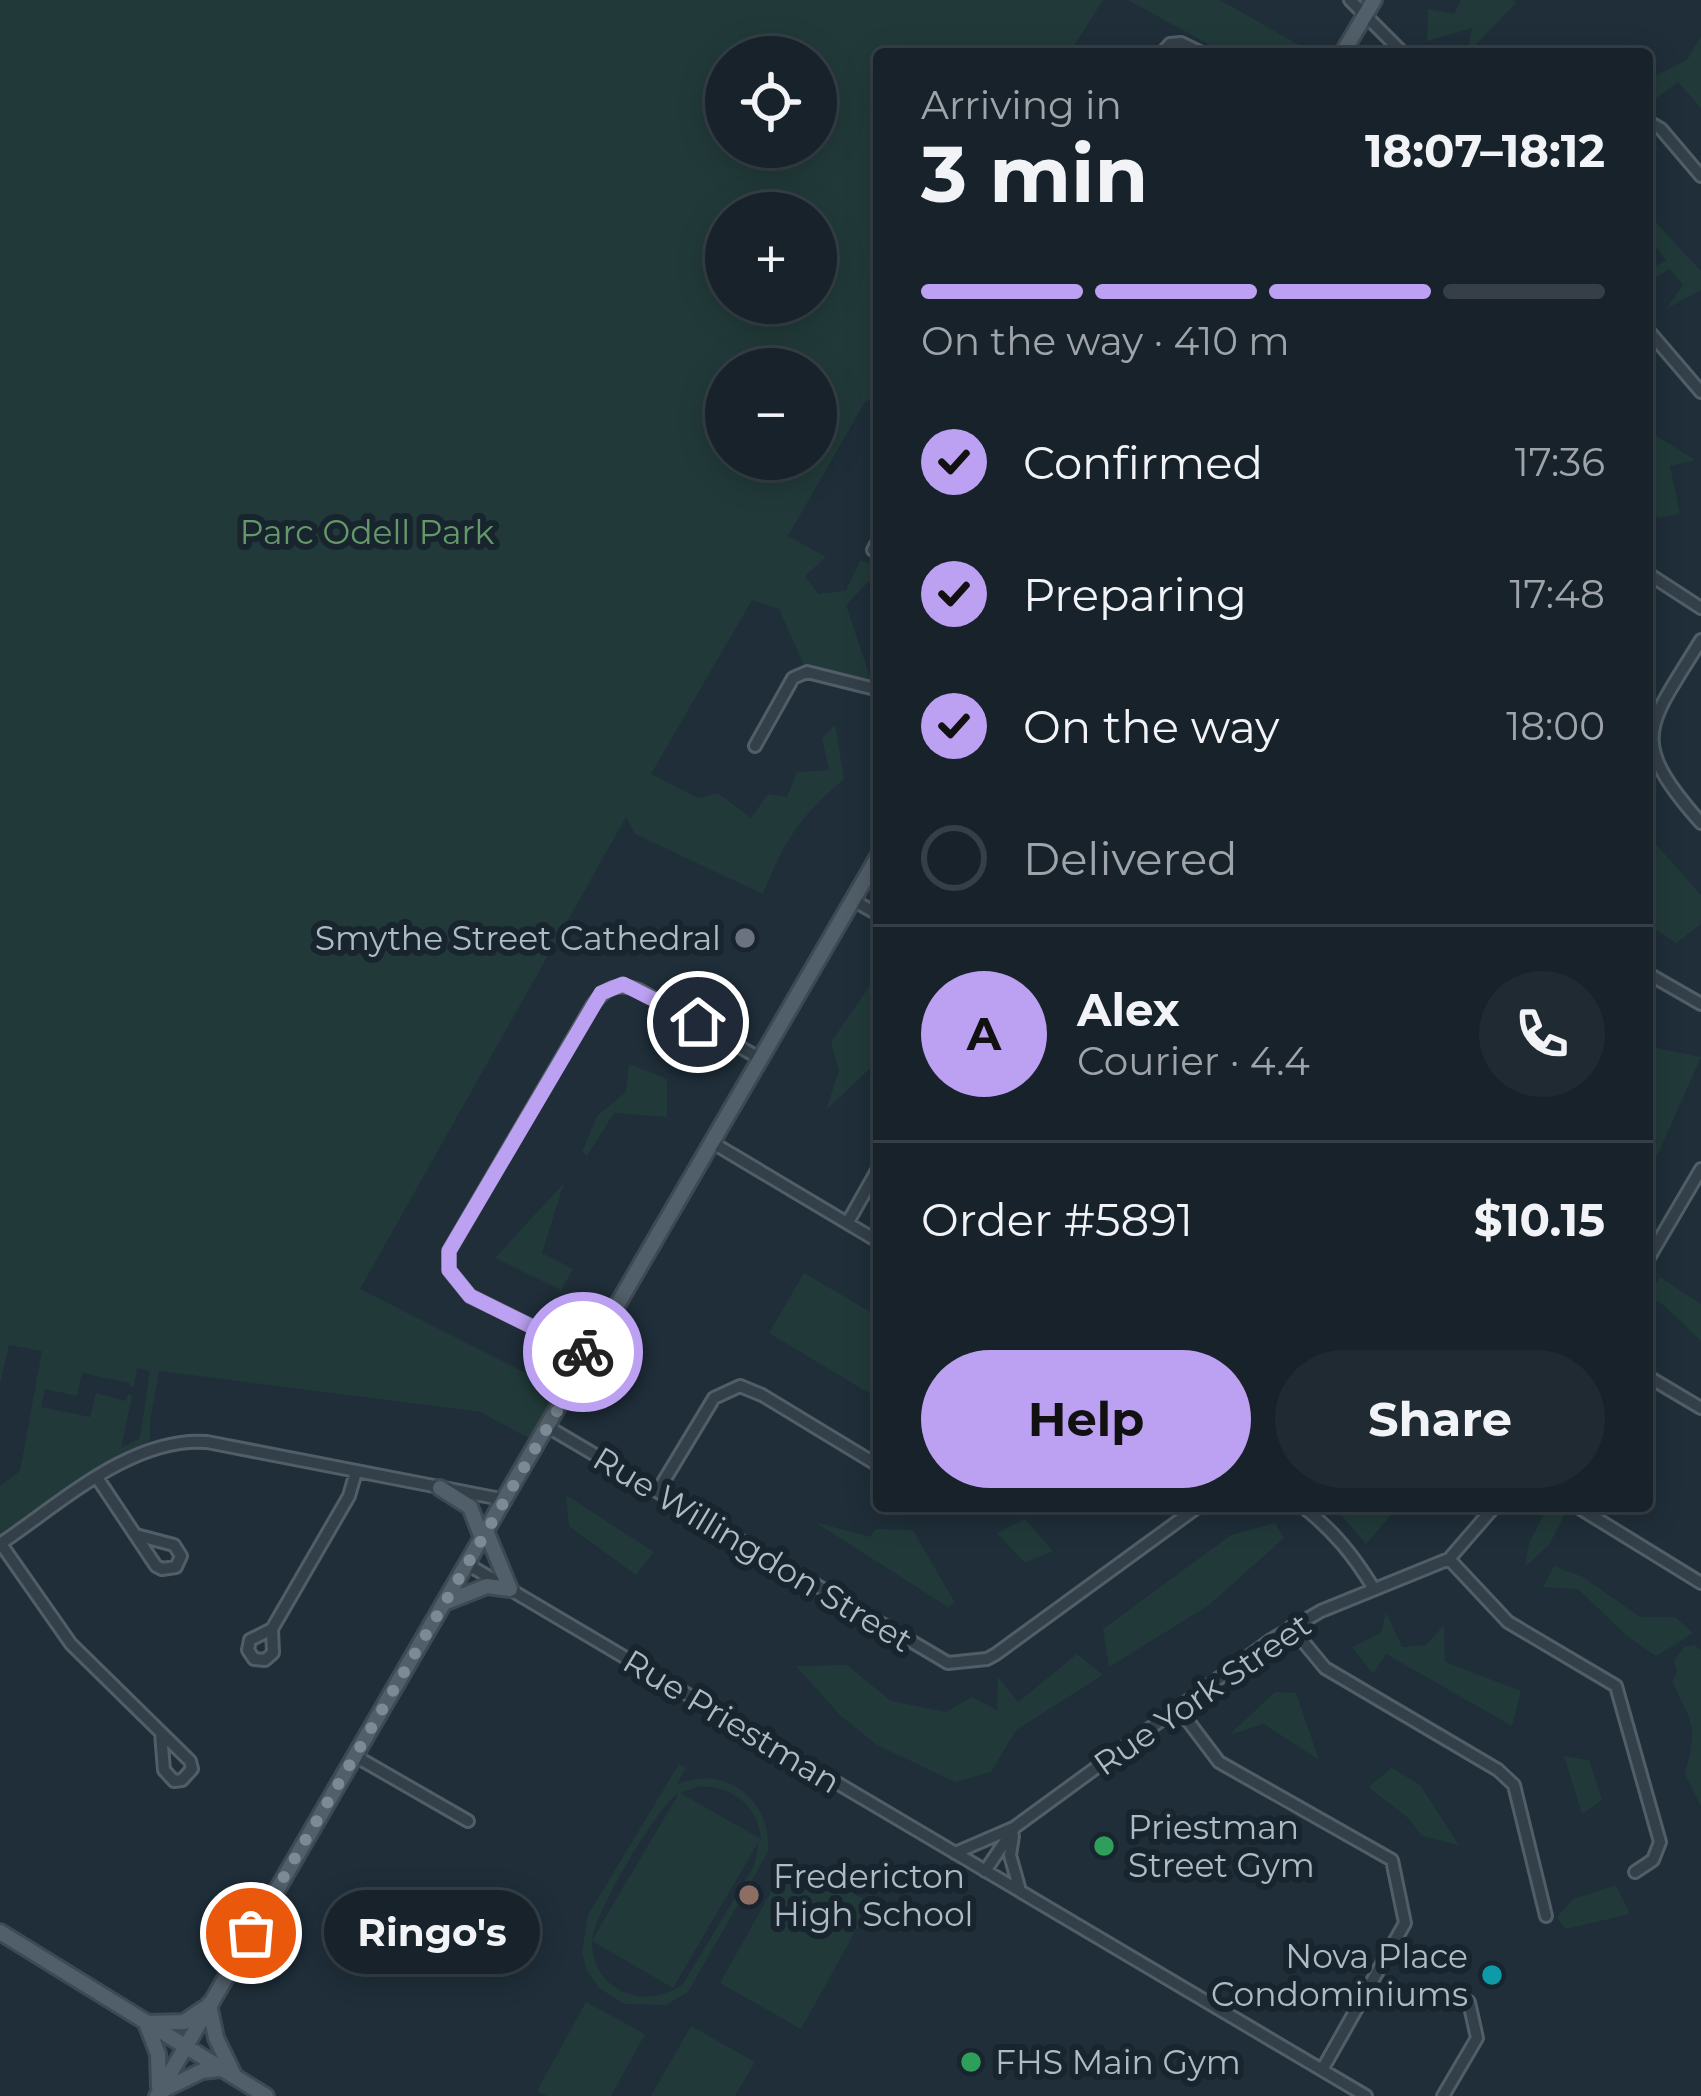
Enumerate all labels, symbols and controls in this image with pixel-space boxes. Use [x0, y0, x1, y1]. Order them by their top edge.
map controls [705, 36, 837, 480]
button: locate [705, 36, 837, 168]
text: Arriving in [921, 81, 1122, 129]
text: 18:07–18:12 [1365, 123, 1605, 178]
text: 3 min [921, 126, 1148, 222]
button: + [705, 192, 837, 324]
text: On the way · 410 m [921, 317, 1290, 365]
button: − [705, 348, 837, 480]
icon: check [921, 429, 987, 495]
text: Confirmed [1023, 435, 1263, 490]
text: 17:36 [1515, 438, 1605, 486]
park label: Parc Odell Park [240, 512, 495, 552]
icon: check [921, 561, 987, 627]
text: Preparing [1023, 567, 1247, 622]
text: 17:48 [1509, 570, 1605, 618]
icon: check [921, 693, 987, 759]
text: On the way [1023, 699, 1279, 754]
text: 18:00 [1506, 702, 1605, 750]
text: Delivered [1023, 831, 1238, 886]
place label: Smythe Street Cathedral [315, 918, 721, 958]
marker: Smythe Street Cathedral [732, 925, 758, 951]
pin [647, 971, 749, 1073]
button: phone [1479, 971, 1605, 1097]
text: Alex [1077, 982, 1180, 1037]
icon: home [665, 989, 731, 1055]
text: A [967, 1006, 1001, 1061]
text: Courier · 4.4 [1077, 1037, 1310, 1085]
text: Order #5891 [921, 1192, 1193, 1247]
text: $10.15 [1474, 1192, 1605, 1247]
courier [523, 1292, 643, 1412]
icon: bike [550, 1319, 616, 1385]
button: Help [921, 1350, 1251, 1488]
button: Share [1275, 1350, 1605, 1488]
street label: Rue Willingdon Street [586, 1438, 920, 1660]
street label: Rue York Street [1086, 1604, 1318, 1784]
street label: Rue Priestman [616, 1641, 848, 1801]
place label: Priestman Street Gym [1128, 1807, 1315, 1885]
marker: Priestman Street Gym [1091, 1833, 1117, 1859]
place label: Fredericton High School [773, 1856, 973, 1934]
pin [200, 1882, 302, 1984]
marker: Fredericton High School [736, 1882, 762, 1908]
callout: Ringo's [323, 1891, 539, 1975]
icon: bag [218, 1900, 284, 1966]
text: Ringo's [357, 1908, 507, 1956]
place label: Nova Place Condominiums [1211, 1936, 1468, 2014]
marker: Nova Place Condominiums [1479, 1962, 1505, 1988]
place label: FHS Main Gym [995, 2042, 1241, 2082]
marker: FHS Main Gym [958, 2049, 984, 2075]

